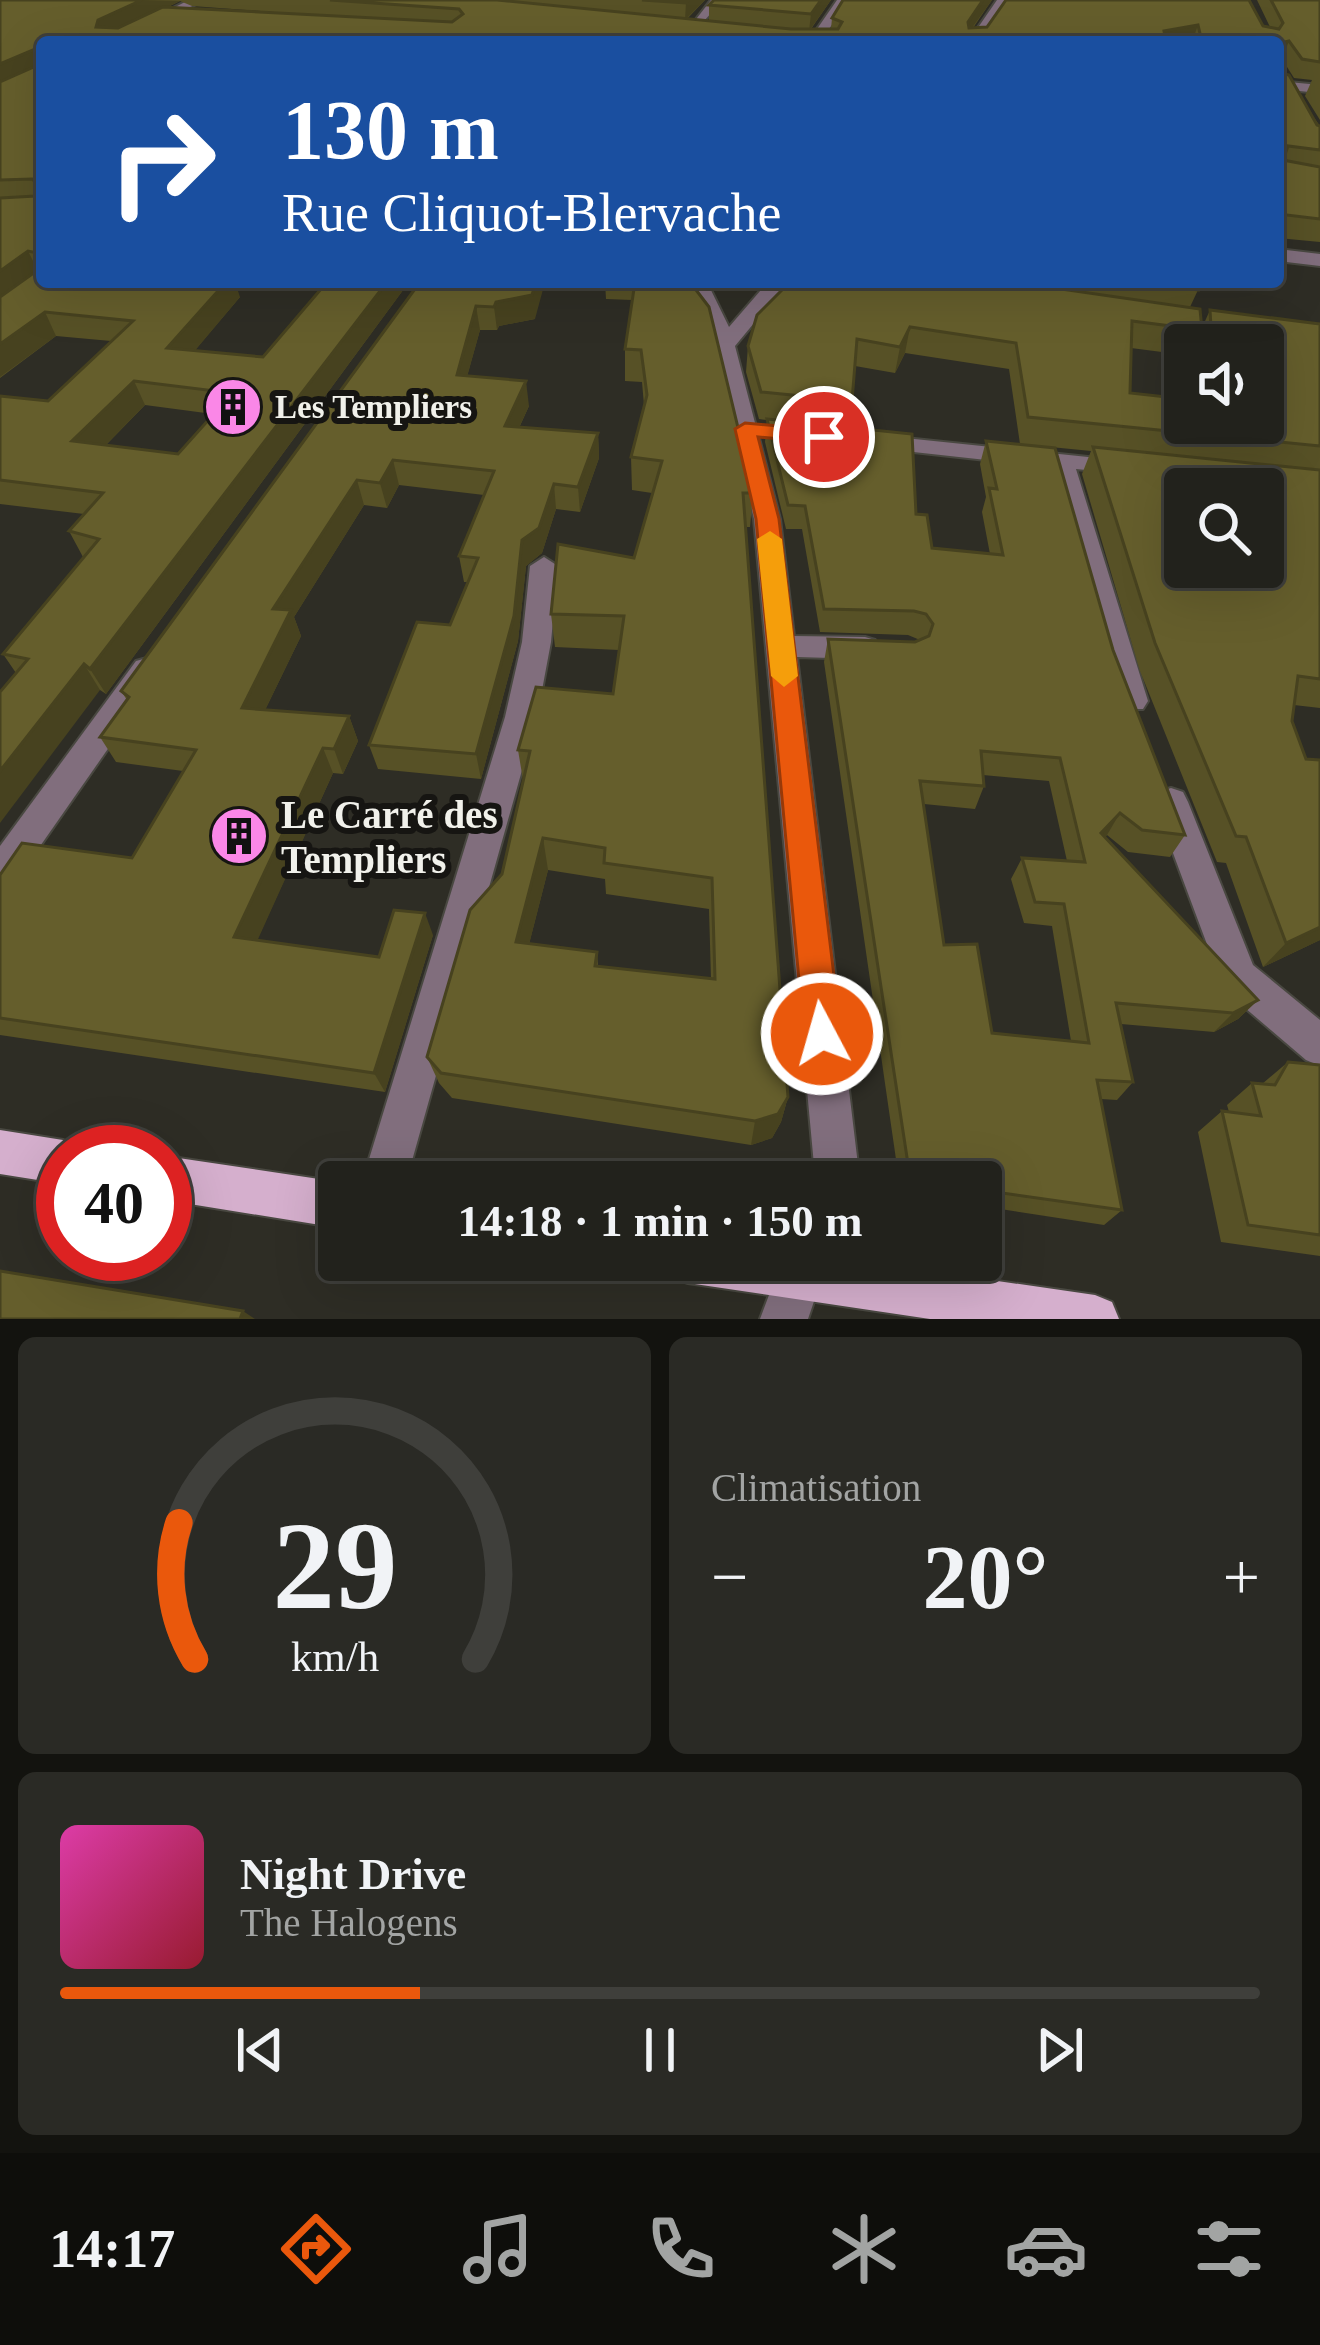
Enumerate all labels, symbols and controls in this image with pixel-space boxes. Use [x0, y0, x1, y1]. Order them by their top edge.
icon: right [84, 84, 240, 240]
text: 130 m [282, 84, 499, 177]
text: Rue Cliquot-Blervache [282, 183, 781, 243]
map controls [1164, 324, 1284, 588]
button: sound [1164, 324, 1284, 444]
building icon: Les Templiers [202, 376, 264, 438]
pin [773, 386, 875, 488]
place label: Les Templiers [275, 389, 472, 425]
icon: arrive [791, 404, 857, 470]
button: search [1164, 468, 1284, 588]
place label: Le Carré des Templiers [281, 793, 498, 882]
building icon: Le Carré des Templiers [208, 805, 270, 867]
position arrow [759, 971, 885, 1097]
speed limit sign: 40 [36, 1125, 192, 1281]
text: 14:18 · 1 min · 150 m [458, 1196, 863, 1246]
text: Climatisation [711, 1466, 921, 1509]
text: 29 [272, 1497, 397, 1635]
text: 20° [923, 1528, 1049, 1627]
text: − [711, 1540, 748, 1613]
text: + [1223, 1540, 1260, 1613]
text: km/h [290, 1632, 379, 1679]
text: Night Drive [240, 1849, 466, 1899]
text: The Halogens [240, 1901, 458, 1944]
icon: previous [227, 2017, 293, 2083]
icon: pause [627, 2017, 693, 2083]
icon: next [1027, 2017, 1093, 2083]
icon: directions [274, 2207, 358, 2291]
icon: music [456, 2207, 540, 2291]
icon: phone [639, 2207, 723, 2291]
icon: climate [822, 2207, 906, 2291]
icon: car [1004, 2207, 1088, 2291]
icon: filters [1187, 2207, 1271, 2291]
text: 14:17 [49, 2219, 175, 2279]

